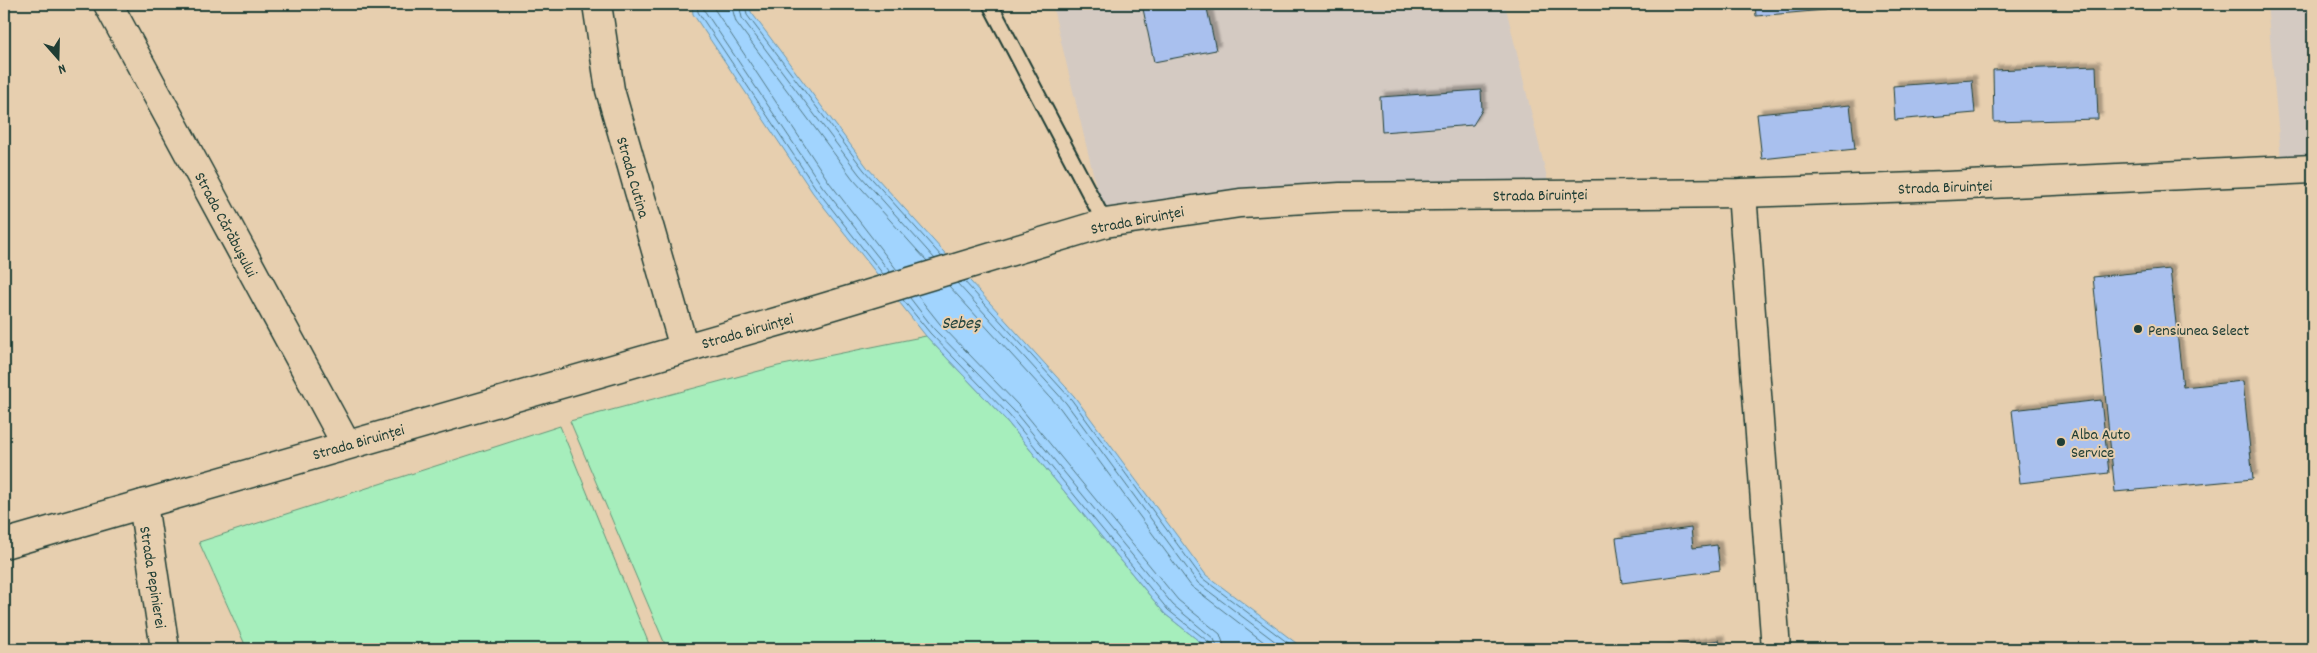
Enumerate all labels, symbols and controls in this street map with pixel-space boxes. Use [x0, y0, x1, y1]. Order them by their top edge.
north arrow [32, 32, 82, 82]
text: N [55, 58, 68, 79]
street label: Strada Cutina [609, 134, 654, 222]
street label: Strada Cărăbușului [187, 169, 262, 282]
street label: Strada Biruinței [1897, 175, 1993, 202]
street label: Strada Biruinței [1493, 184, 1588, 209]
street label: Strada Biruinței [1089, 201, 1186, 242]
street label: Strada Biruinței [699, 308, 796, 356]
water label: Sebeș [941, 312, 981, 337]
place label: Pensiunea Select [2148, 320, 2249, 343]
marker: Pensiunea Select [2132, 323, 2144, 335]
street label: Strada Biruinței [310, 419, 407, 467]
place label: Alba Auto Service [2071, 424, 2130, 465]
marker: Alba Auto Service [2055, 436, 2067, 448]
street label: Strada Pepinierei [132, 525, 171, 630]

